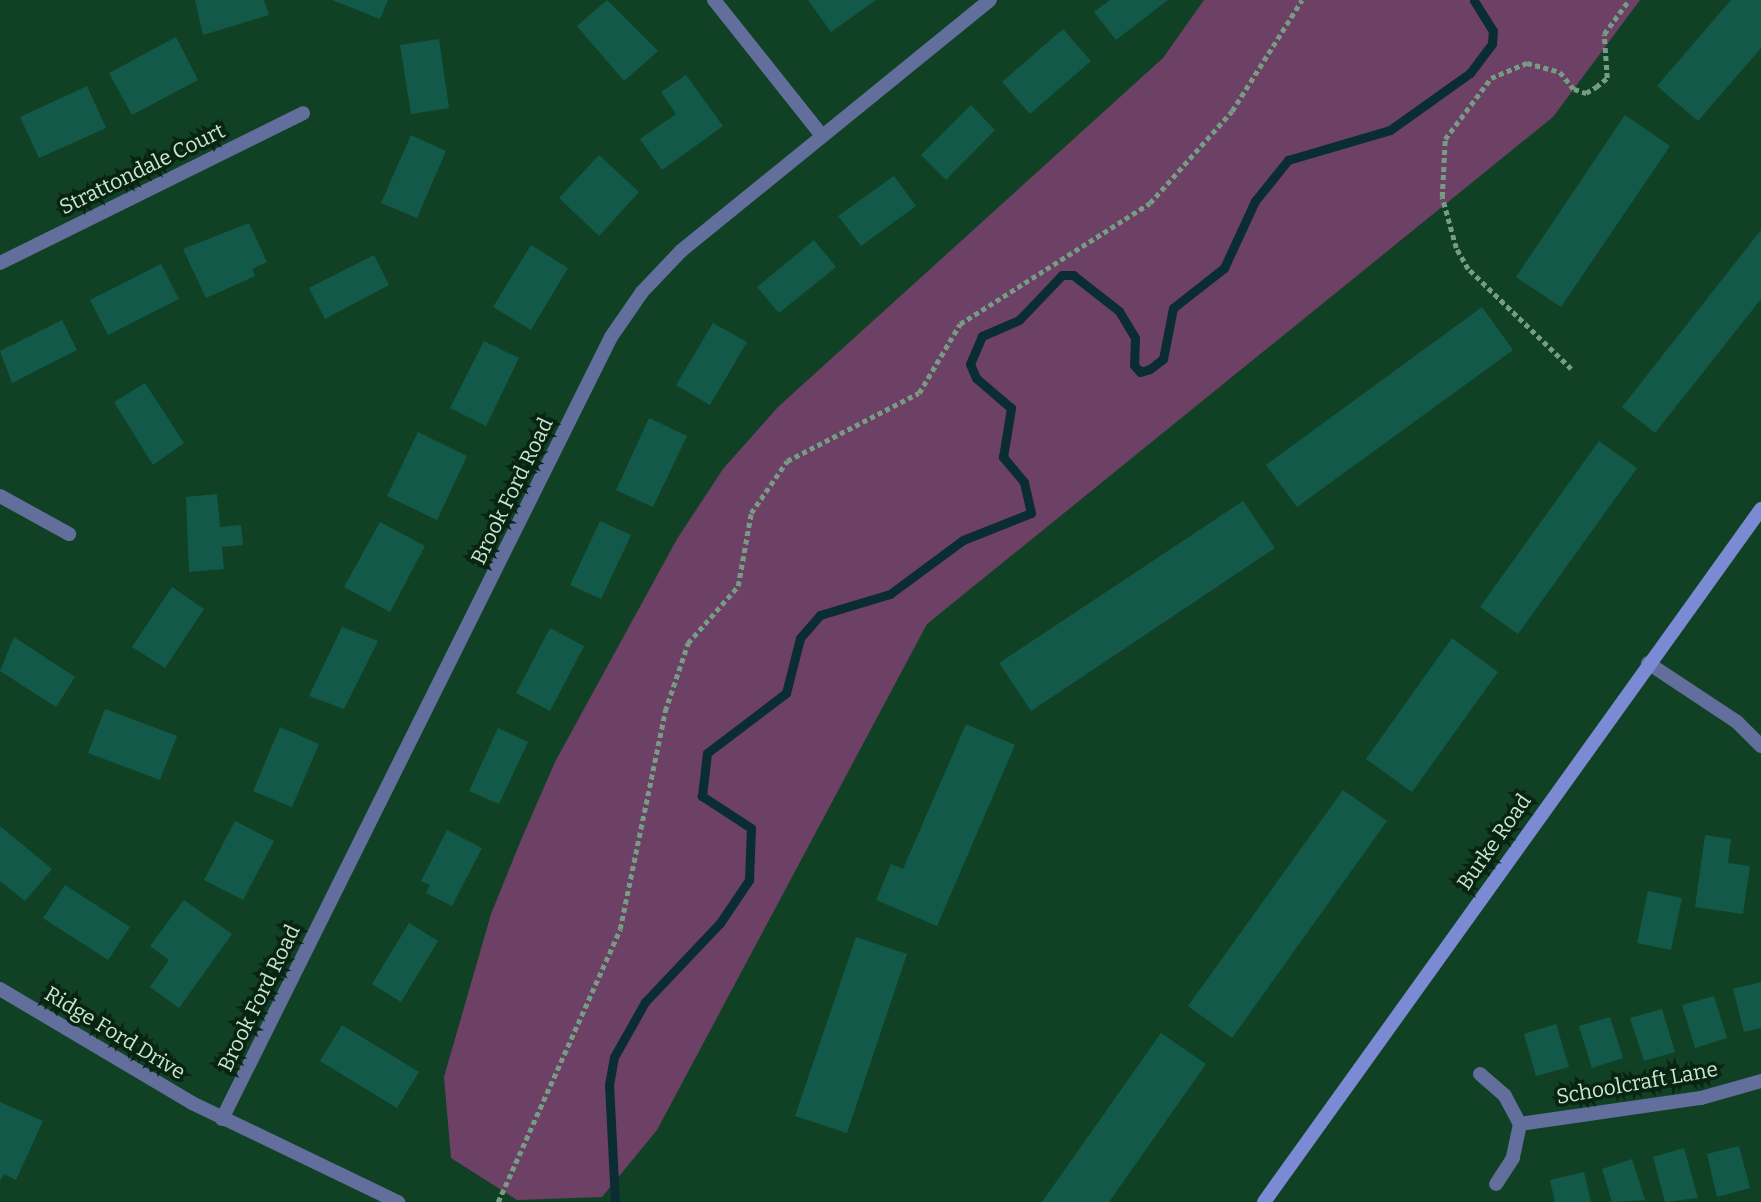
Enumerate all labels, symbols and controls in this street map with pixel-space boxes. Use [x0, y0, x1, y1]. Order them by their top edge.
street label: Strattondale Court [55, 118, 229, 220]
street label: Brook Ford Road [466, 414, 558, 568]
street label: Burke Road [1452, 789, 1536, 895]
street label: Brook Ford Road [213, 921, 305, 1075]
street label: Ridge Ford Drive [40, 981, 190, 1085]
street label: Schoolcraft Lane [1554, 1056, 1720, 1110]

